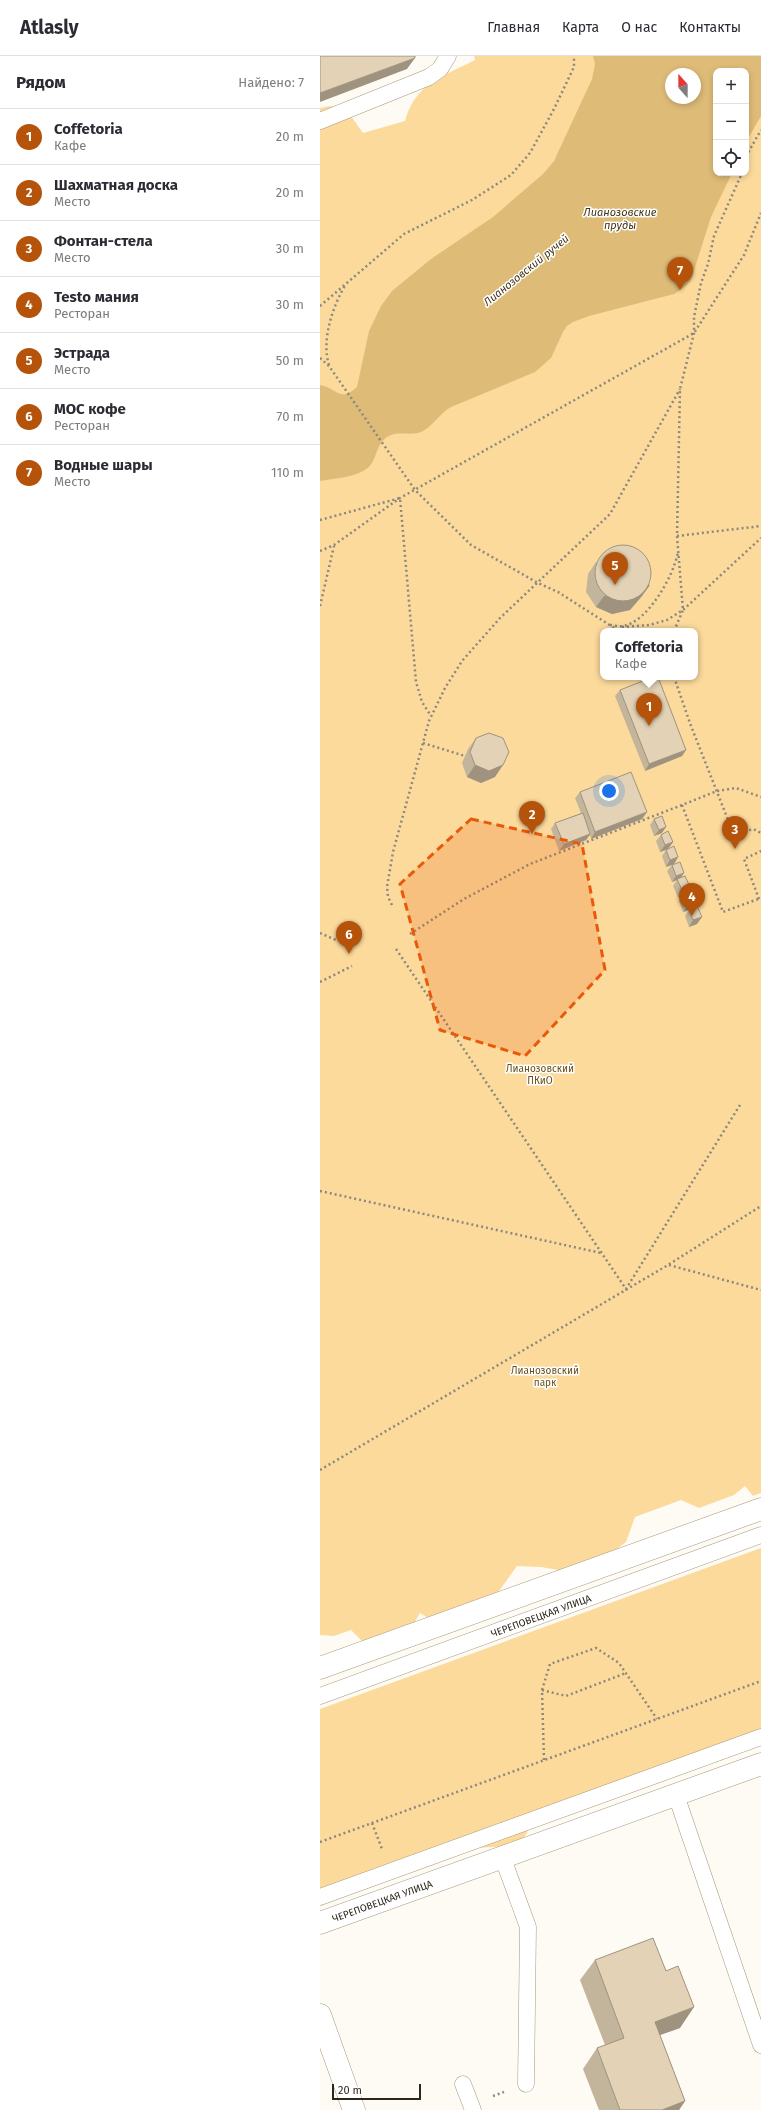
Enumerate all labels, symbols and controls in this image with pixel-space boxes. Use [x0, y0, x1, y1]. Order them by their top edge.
text: Atlasly [20, 16, 79, 39]
text: Главная [487, 19, 540, 36]
text: Карта [562, 19, 599, 36]
text: О нас [621, 19, 657, 36]
text: Контакты [679, 19, 741, 36]
north arrow [665, 68, 701, 104]
map controls [713, 68, 749, 176]
button: + [713, 68, 749, 104]
text: Рядом [16, 72, 66, 93]
text: Найдено: 7 [238, 75, 304, 90]
button: − [713, 104, 749, 140]
text: Coffetoria [54, 120, 123, 138]
text: 1 [26, 129, 32, 144]
text: 20 m [276, 129, 304, 144]
text: Кафе [54, 138, 86, 153]
button: locate [713, 140, 749, 176]
text: Шахматная доска [54, 176, 178, 194]
text: 2 [26, 185, 32, 200]
text: 20 m [276, 185, 304, 200]
text: Место [54, 194, 91, 209]
water label: Лианозовские пруды [583, 206, 657, 232]
text: Фонтан-стела [54, 232, 153, 250]
water label: Лианозовский ручей [480, 232, 572, 309]
text: 3 [26, 241, 32, 256]
text: 30 m [276, 241, 304, 256]
text: Место [54, 250, 91, 265]
pin: 7 [667, 257, 693, 290]
text: Testo мания [54, 288, 139, 306]
text: 4 [25, 297, 33, 312]
text: 30 m [276, 297, 304, 312]
text: Ресторан [54, 306, 110, 321]
text: Эстрада [54, 344, 110, 362]
text: 5 [26, 353, 32, 368]
text: 50 m [276, 353, 304, 368]
text: Место [54, 362, 91, 377]
text: МОС кофе [54, 400, 126, 418]
text: 6 [25, 409, 33, 424]
text: 70 m [277, 409, 304, 424]
text: Ресторан [54, 418, 110, 433]
text: Водные шары [54, 456, 153, 474]
text: 7 [26, 465, 32, 480]
text: 110 m [271, 465, 304, 480]
text: Место [54, 474, 91, 489]
pin: 5 [602, 552, 628, 585]
popup [600, 628, 698, 680]
text: Coffetoria [615, 638, 683, 656]
text: Кафе [615, 656, 647, 671]
pin: 1 [636, 693, 662, 726]
your location [599, 781, 619, 801]
pin: 2 [519, 801, 545, 834]
pin: 3 [722, 816, 748, 849]
pin: 4 [679, 883, 705, 916]
pin: 6 [336, 921, 362, 954]
park label: Лианозовский ПКиО [506, 1063, 574, 1087]
park label: Лианозовский парк [511, 1365, 579, 1389]
street label: ЧЕРЕПОВЕЦКАЯ УЛИЦА [489, 1592, 593, 1640]
street label: ЧЕРЕПОВЕЦКАЯ УЛИЦА [331, 1878, 434, 1925]
scale bar [332, 2082, 421, 2101]
text: 20 m [338, 2084, 362, 2097]

